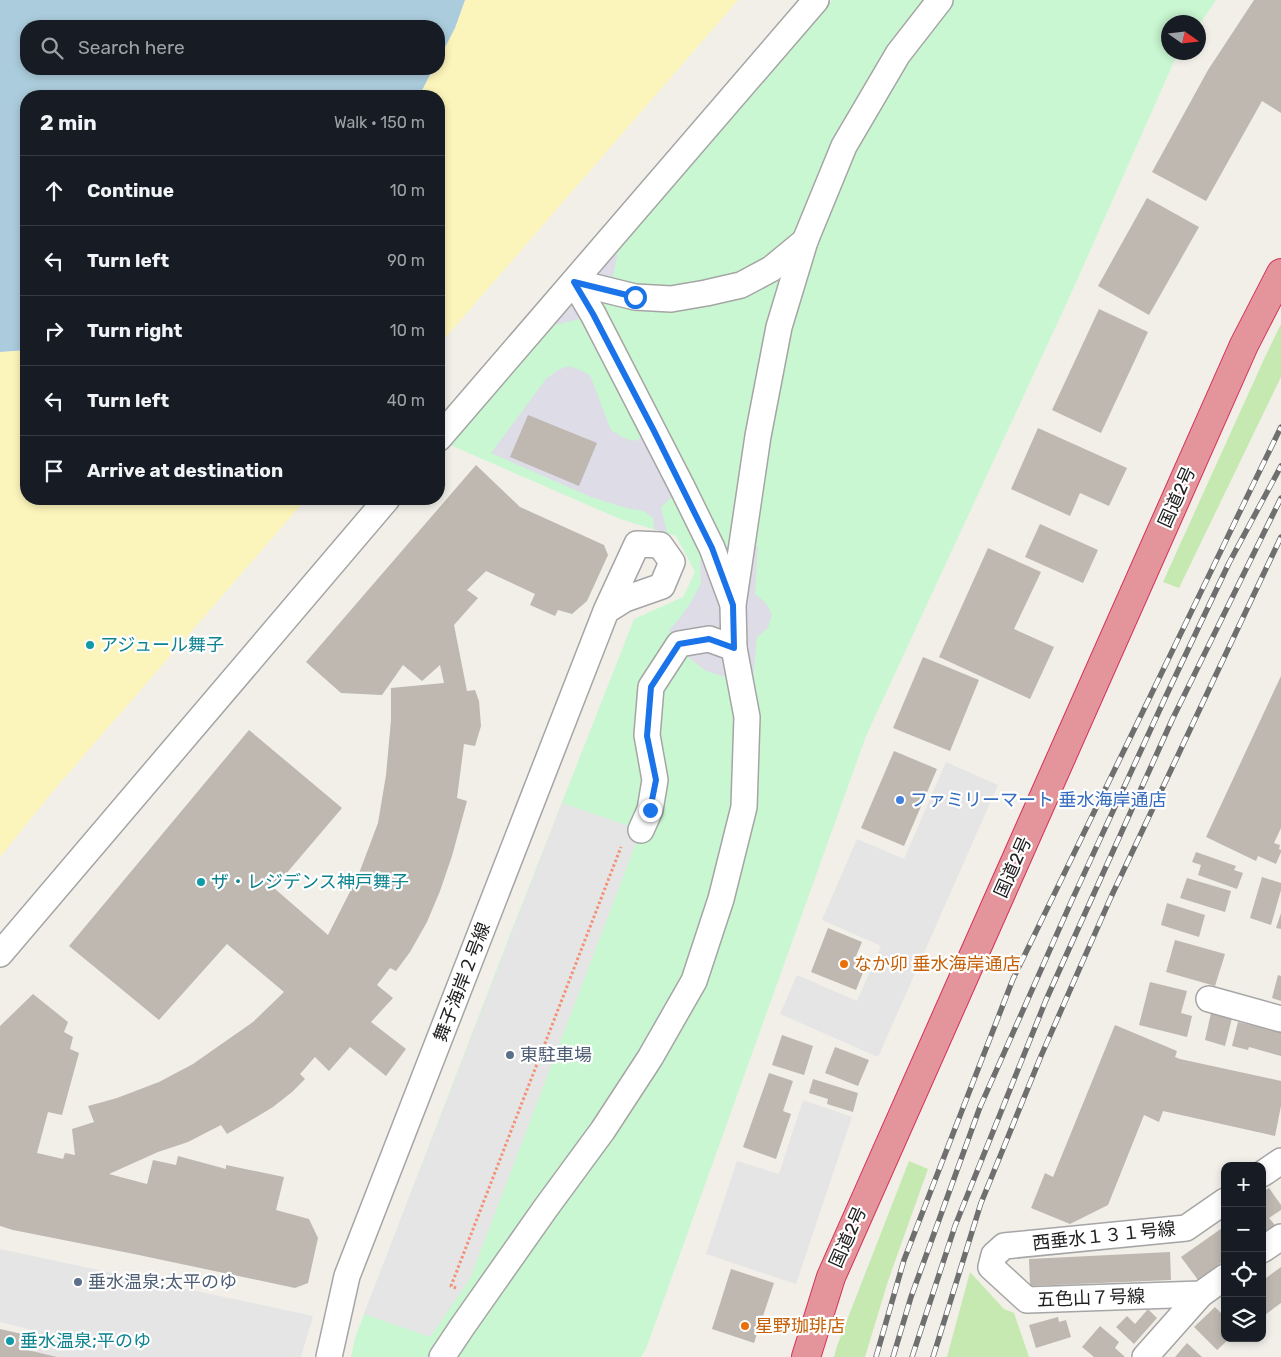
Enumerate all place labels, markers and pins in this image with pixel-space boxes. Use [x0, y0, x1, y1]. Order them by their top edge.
place label: アジュール舞子 [100, 634, 224, 656]
marker: アジュール舞子 [84, 639, 96, 651]
place label: ファミリーマート 垂水海岸通店 [910, 789, 1166, 811]
marker: ファミリーマート 垂水海岸通店 [894, 794, 906, 806]
place label: ザ・レジデンス神戸舞子 [211, 871, 409, 893]
marker: ザ・レジデンス神戸舞子 [195, 876, 207, 888]
place label: なか卯 垂水海岸通店 [854, 953, 1020, 975]
marker: なか卯 垂水海岸通店 [838, 958, 850, 970]
place label: 東駐車場 [520, 1044, 592, 1066]
marker: 東駐車場 [504, 1049, 516, 1061]
place label: 垂水温泉;太平のゆ [88, 1271, 237, 1293]
marker: 垂水温泉;太平のゆ [72, 1276, 84, 1288]
place label: 星野珈琲店 [755, 1315, 845, 1337]
marker: 星野珈琲店 [739, 1320, 751, 1332]
place label: 垂水温泉;平のゆ [20, 1330, 151, 1352]
marker: 垂水温泉;平のゆ [4, 1335, 16, 1347]

